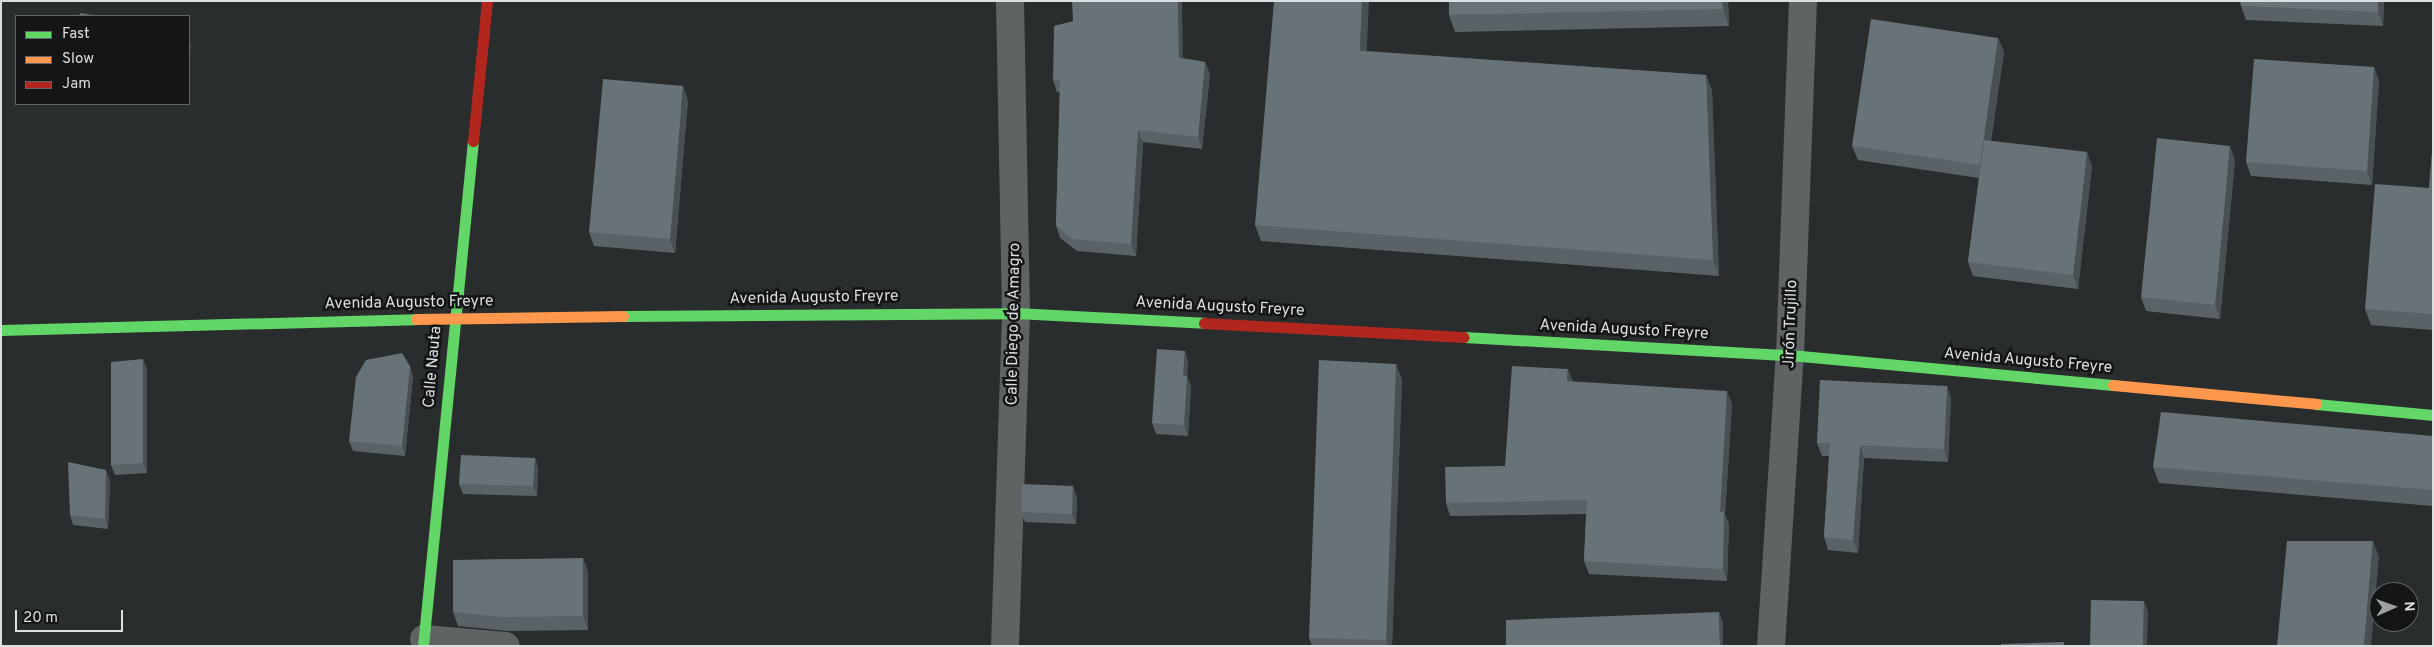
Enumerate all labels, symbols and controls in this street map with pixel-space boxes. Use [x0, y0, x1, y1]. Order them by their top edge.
legend [15, 15, 190, 105]
text: Fast [62, 25, 90, 44]
text: Slow [62, 50, 94, 69]
text: Jam [62, 75, 91, 94]
street label: Calle Diego de Amagro [1003, 242, 1025, 406]
street label: Jirón Trujillo [1780, 279, 1802, 369]
street label: Avenida Augusto Freyre [729, 287, 899, 309]
street label: Avenida Augusto Freyre [324, 292, 494, 314]
street label: Avenida Augusto Freyre [1135, 293, 1305, 321]
street label: Avenida Augusto Freyre [1539, 316, 1709, 344]
street label: Calle Nauta [420, 325, 446, 409]
street label: Avenida Augusto Freyre [1943, 344, 2113, 378]
north arrow [2369, 582, 2419, 632]
scale bar [18, 600, 125, 632]
text: N [2400, 601, 2417, 612]
text: 20 m [23, 609, 58, 628]

